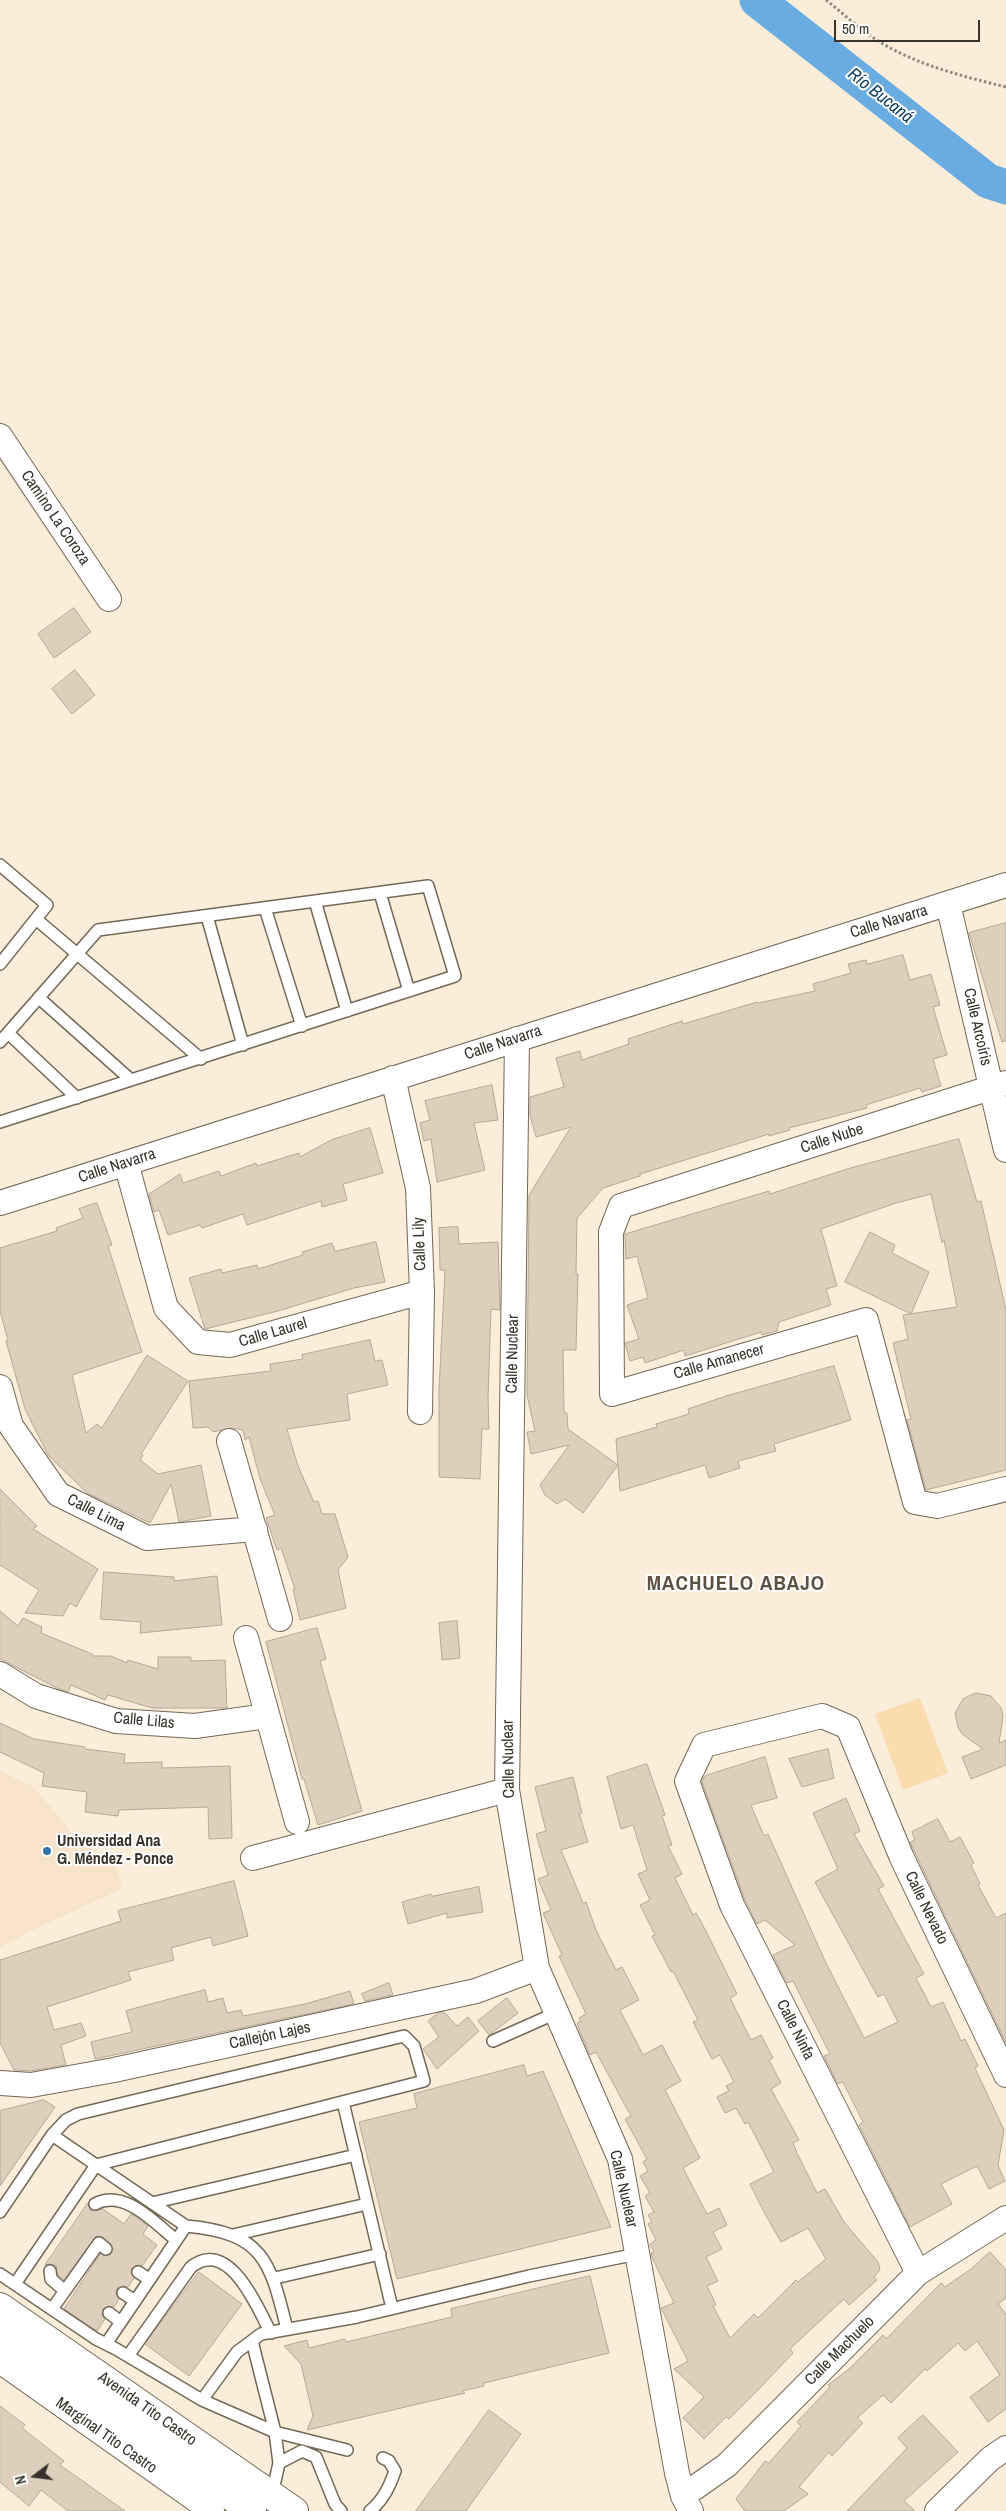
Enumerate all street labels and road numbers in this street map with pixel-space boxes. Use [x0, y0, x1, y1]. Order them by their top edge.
street label: Camino La Coroza [16, 467, 94, 569]
street label: Calle Navarra [848, 901, 930, 943]
street label: Calle Arcoíris [959, 986, 995, 1068]
street label: Calle Navarra [462, 1021, 544, 1065]
street label: Calle Nube [798, 1120, 866, 1158]
street label: Calle Navarra [76, 1144, 158, 1188]
street label: Calle Lily [409, 1217, 431, 1271]
street label: Calle Laurel [237, 1314, 309, 1352]
street label: Calle Nuclear [503, 1314, 523, 1394]
street label: Calle Amanecer [671, 1340, 767, 1384]
street label: Calle Lima [64, 1490, 128, 1536]
street label: Calle Lilas [113, 1709, 175, 1733]
street label: Calle Nuclear [499, 1719, 519, 1799]
street label: Calle Nevado [900, 1868, 952, 1948]
street label: Calle Ninfa [772, 1997, 818, 2063]
street label: Callejón Lajes [228, 2018, 312, 2054]
street label: Calle Nuclear [605, 2148, 641, 2230]
street label: Calle Machuelo [801, 2312, 879, 2390]
street label: Avenida Tito Castro [94, 2368, 200, 2450]
street label: Marginal Tito Castro [52, 2394, 160, 2478]

